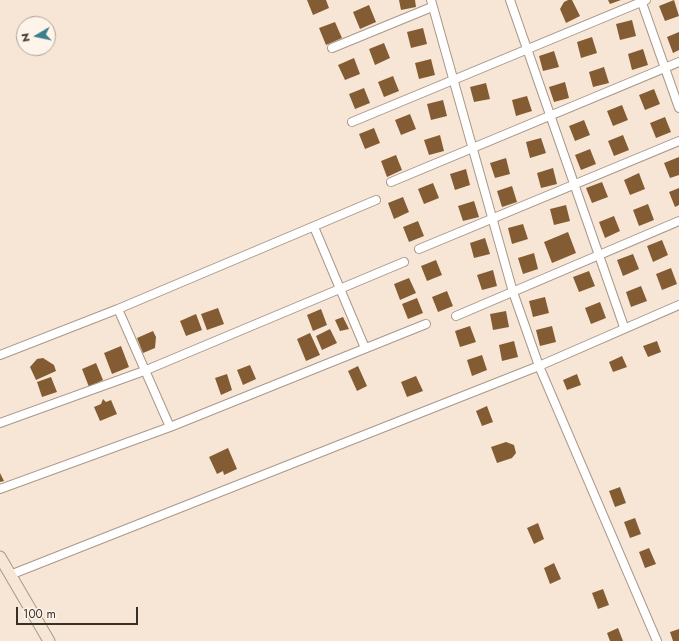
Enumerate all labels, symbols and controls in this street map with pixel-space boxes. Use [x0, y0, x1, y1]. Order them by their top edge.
north arrow [16, 16, 56, 56]
text: N [17, 32, 34, 43]
scale bar [18, 599, 140, 625]
text: 100 m [23, 605, 56, 623]

